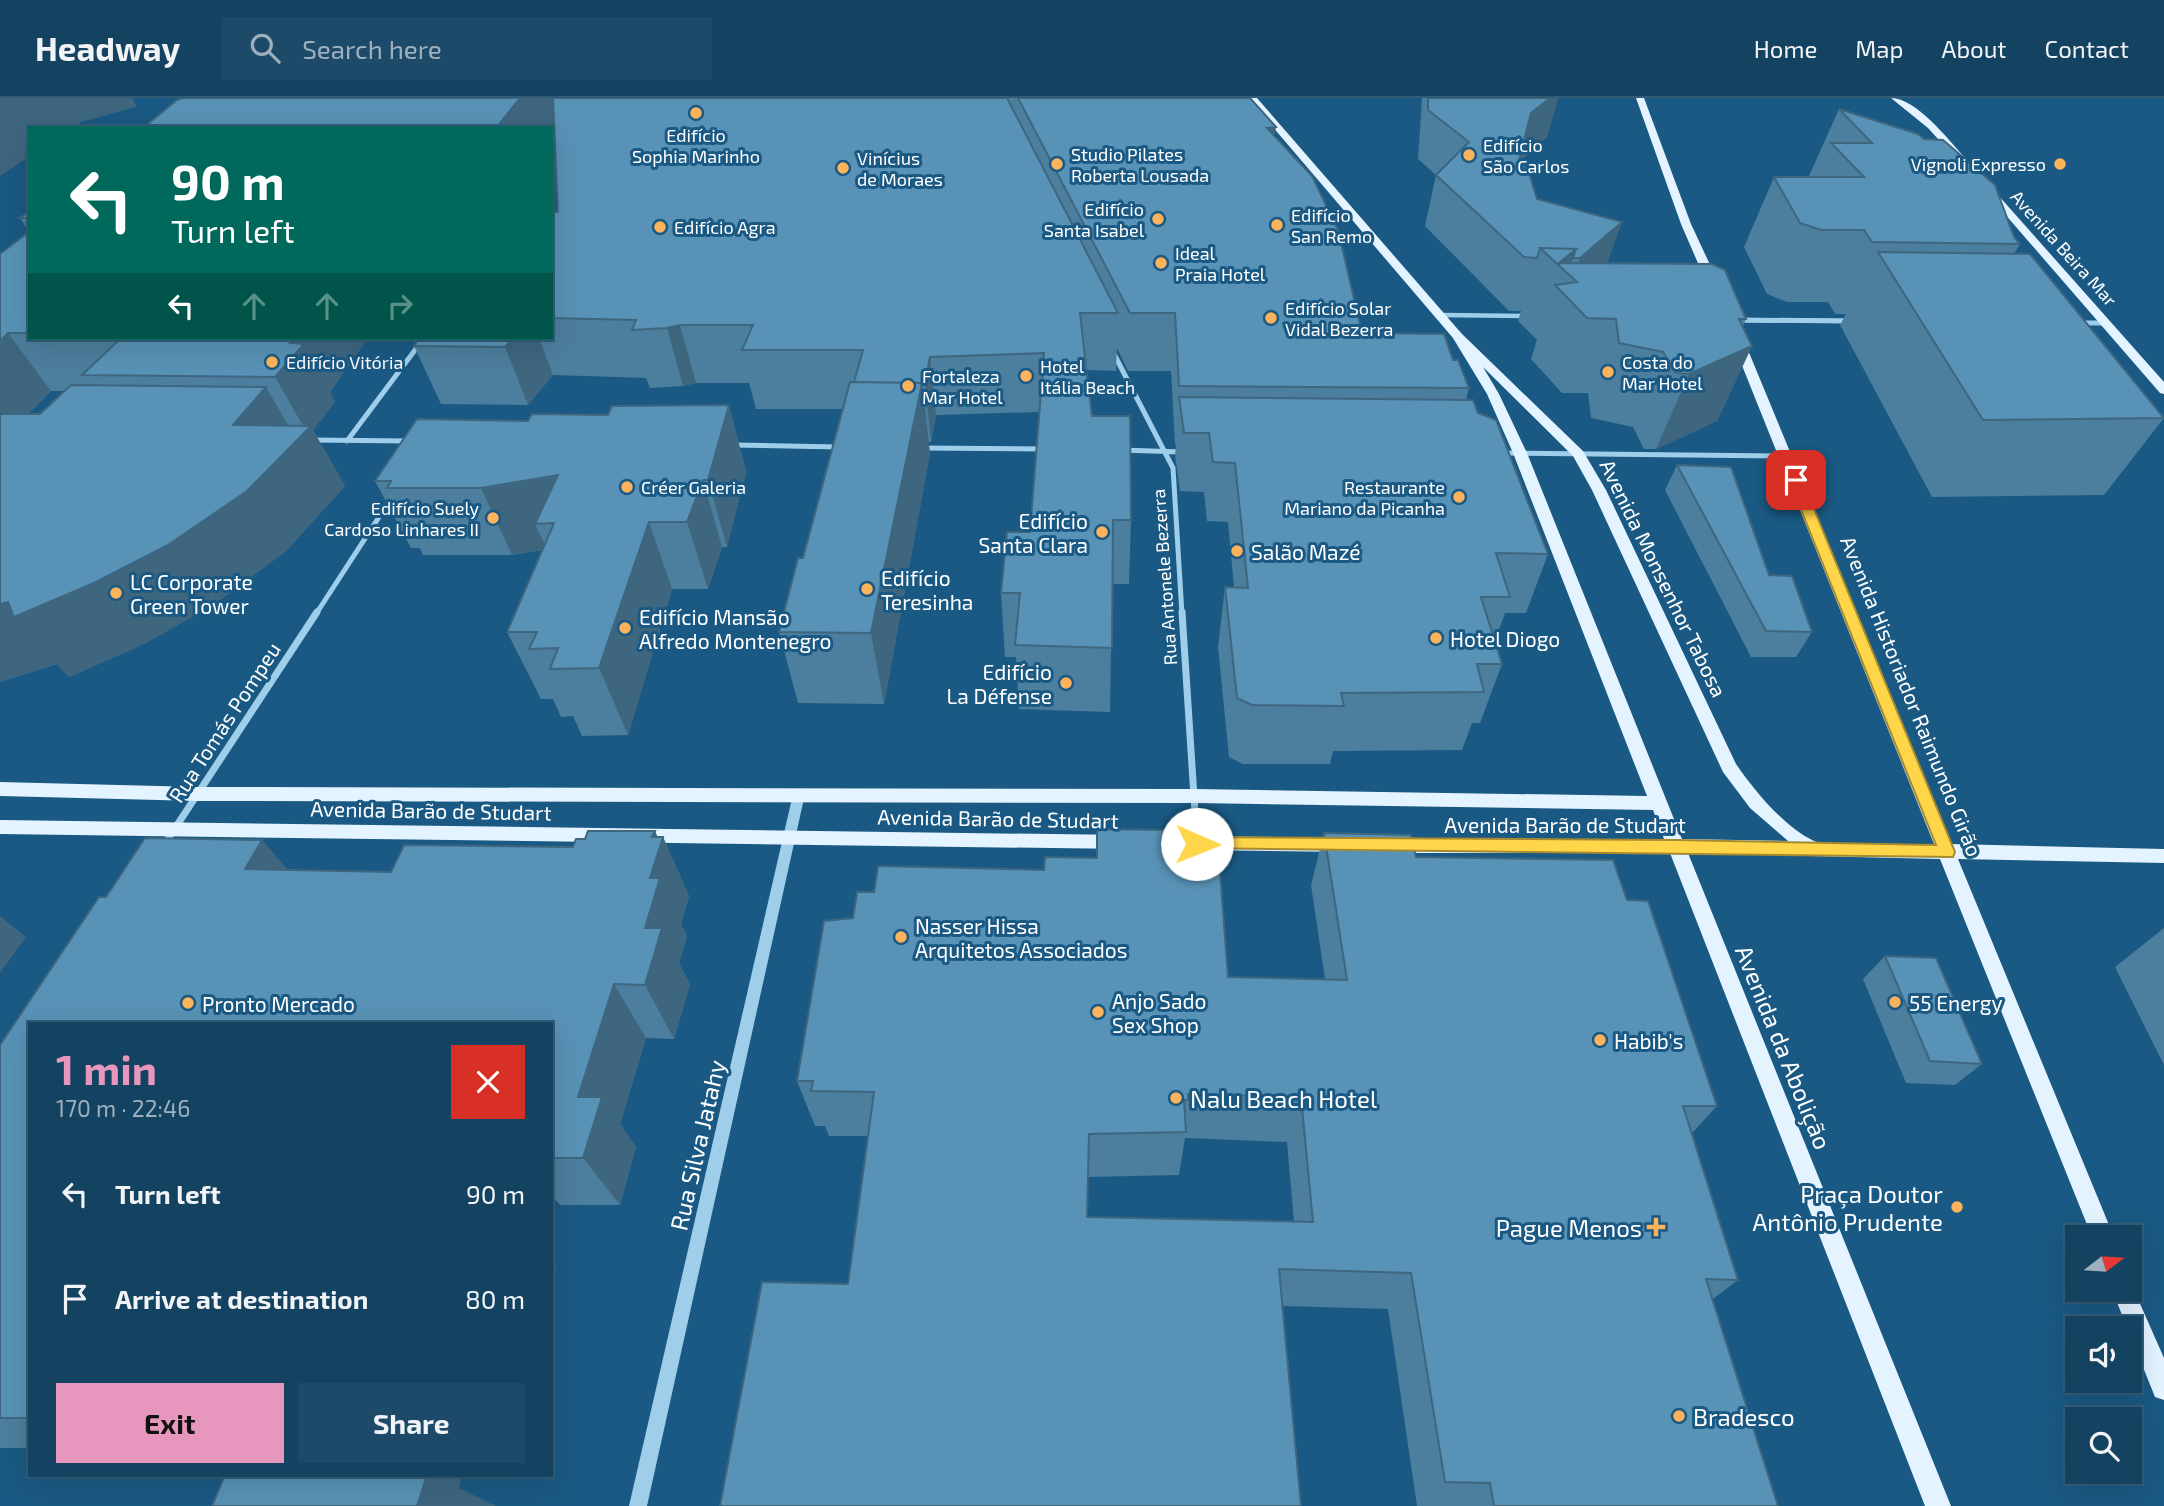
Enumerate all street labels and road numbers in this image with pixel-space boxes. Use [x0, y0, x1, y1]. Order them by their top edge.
street label: Avenida Beira Mar [2006, 186, 2122, 310]
street label: Avenida Monsenhor Tabosa [1595, 455, 1733, 701]
street label: Rua Antonele Bezerra [1147, 488, 1181, 666]
street label: Avenida Historiador Raimundo Girão [1836, 532, 1988, 860]
street label: Rua Tomás Pompeu [163, 637, 285, 807]
street label: Avenida Barão de Studart [310, 795, 552, 825]
street label: Avenida Barão de Studart [877, 803, 1119, 833]
street label: Avenida Barão de Studart [1444, 812, 1686, 837]
street label: Avenida da Abolição [1729, 941, 1838, 1154]
street label: Rua Silva Jatahy [663, 1057, 731, 1233]

